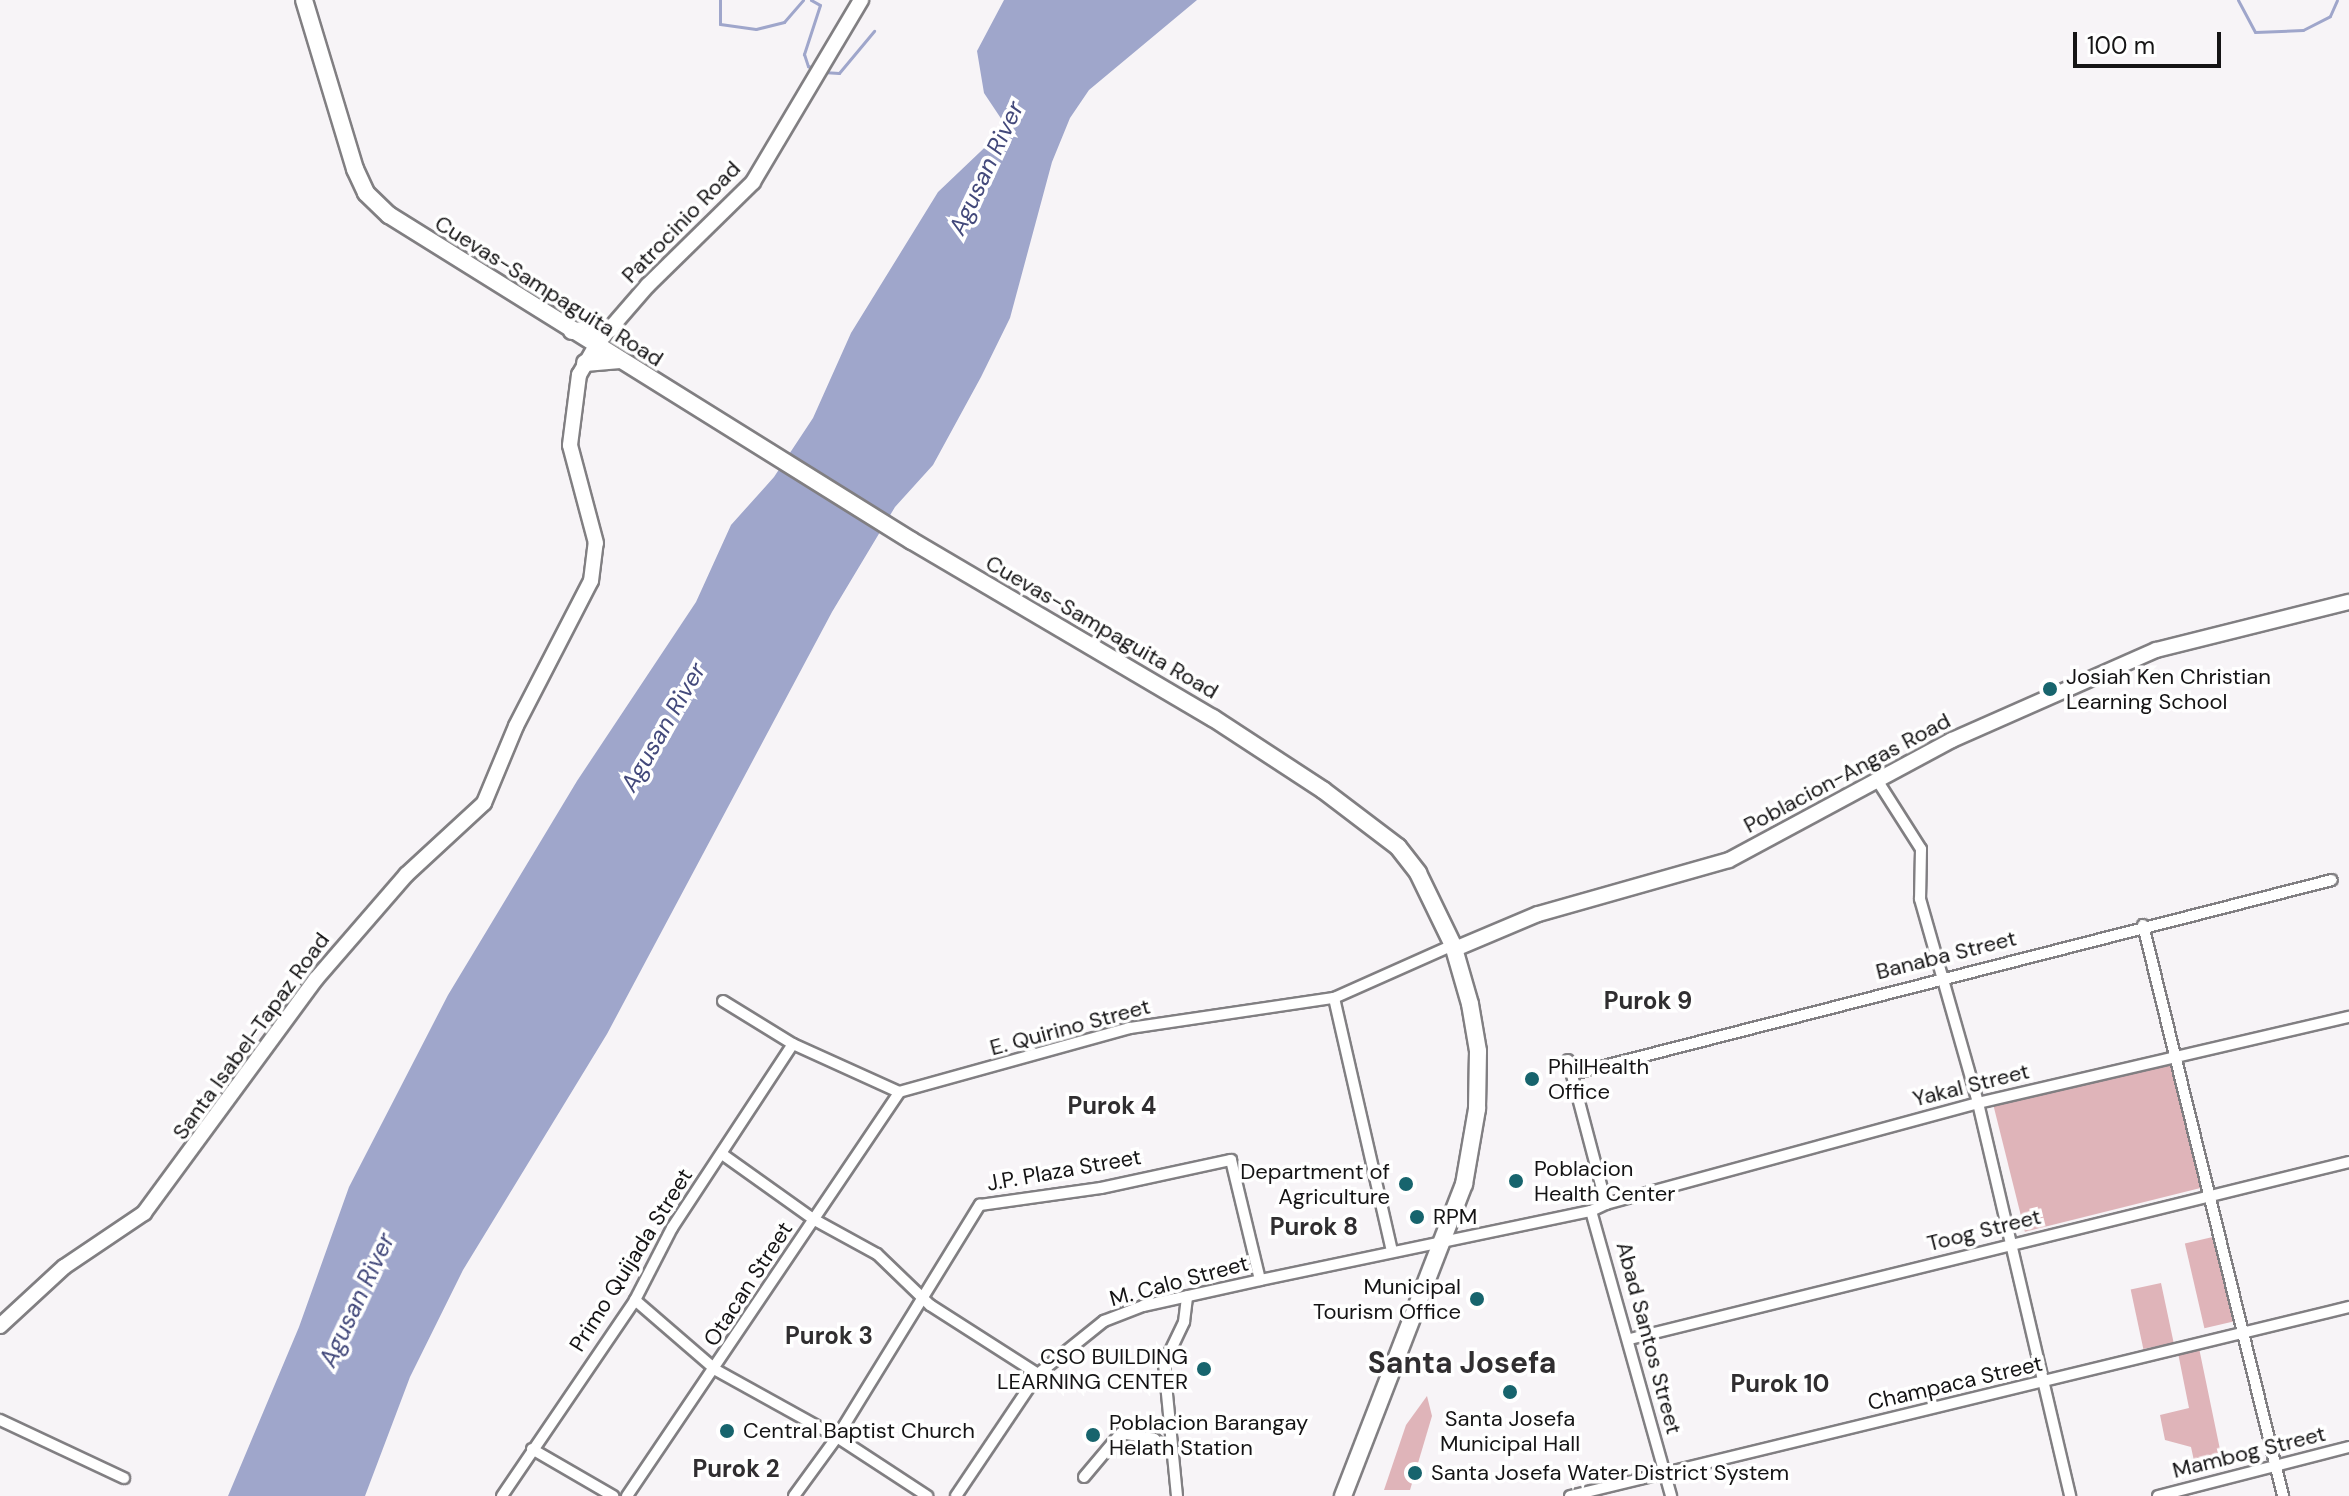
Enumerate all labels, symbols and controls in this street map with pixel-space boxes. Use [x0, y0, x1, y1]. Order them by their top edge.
scale bar [2077, 16, 2225, 66]
text: 100 m [2087, 30, 2155, 61]
water label: Agusan River [942, 97, 1030, 239]
street label: Patrocinio Road [616, 156, 746, 288]
street label: Cuevas-Sampaguita Road [430, 210, 668, 372]
street label: Cuevas-Sampaguita Road [981, 549, 1223, 705]
water label: Agusan River [614, 657, 712, 797]
place label: Josiah Ken Christian Learning School [2066, 663, 2271, 714]
marker: Josiah Ken Christian Learning School [2041, 680, 2059, 698]
street label: Poblacion-Angas Road [1739, 707, 1955, 839]
street label: Banaba Street [1873, 925, 2019, 985]
street label: Santa Isabel-Tapaz Road [167, 927, 335, 1145]
district label: Purok 9 [1604, 987, 1692, 1015]
street label: E. Quirino Street [987, 993, 1153, 1061]
place label: PhilHealth Office [1548, 1053, 1649, 1104]
street label: Yakal Street [1910, 1058, 2032, 1112]
marker: PhilHealth Office [1523, 1070, 1541, 1088]
district label: Purok 4 [1068, 1092, 1156, 1120]
street label: J.P. Plaza Street [985, 1143, 1143, 1197]
place label: Poblacion Health Center [1534, 1155, 1675, 1206]
place label: Department of Agriculture [1240, 1158, 1390, 1210]
street label: Primo Quijada Street [564, 1164, 698, 1356]
marker: Poblacion Health Center [1505, 1170, 1527, 1192]
marker: Department of Agriculture [1397, 1175, 1415, 1193]
street label: Toog Street [1924, 1203, 2044, 1257]
place label: RPM [1433, 1204, 1477, 1230]
marker: RPM [1408, 1208, 1426, 1226]
district label: Purok 8 [1270, 1213, 1358, 1241]
street label: Otacan Street [698, 1217, 798, 1351]
water label: Agusan River [313, 1229, 401, 1371]
street label: Abad Santos Street [1611, 1239, 1687, 1437]
street label: M. Calo Street [1107, 1250, 1251, 1312]
place label: Municipal Tourism Office [1313, 1273, 1461, 1324]
marker: Municipal Tourism Office [1468, 1290, 1486, 1308]
district label: Purok 3 [785, 1322, 873, 1350]
place label: CSO BUILDING LEARNING CENTER [997, 1343, 1188, 1394]
district label: Santa Josefa [1368, 1345, 1556, 1381]
street label: Champaca Street [1865, 1350, 2045, 1416]
marker: CSO BUILDING LEARNING CENTER [1195, 1360, 1213, 1378]
district label: Purok 10 [1731, 1370, 1829, 1398]
marker: Santa Josefa Municipal Hall [1501, 1383, 1519, 1401]
place label: Santa Josefa Municipal Hall [1440, 1405, 1580, 1456]
place label: Poblacion Barangay Helath Station [1109, 1409, 1308, 1460]
place label: Central Baptist Church [743, 1418, 975, 1444]
street label: Mambog Street [2170, 1420, 2328, 1484]
marker: Central Baptist Church [718, 1422, 736, 1440]
marker: Poblacion Barangay Helath Station [1084, 1426, 1102, 1444]
district label: Purok 2 [692, 1455, 780, 1483]
place label: Santa Josefa Water District System [1431, 1460, 1789, 1486]
marker: Santa Josefa Water District System [1406, 1464, 1424, 1482]

